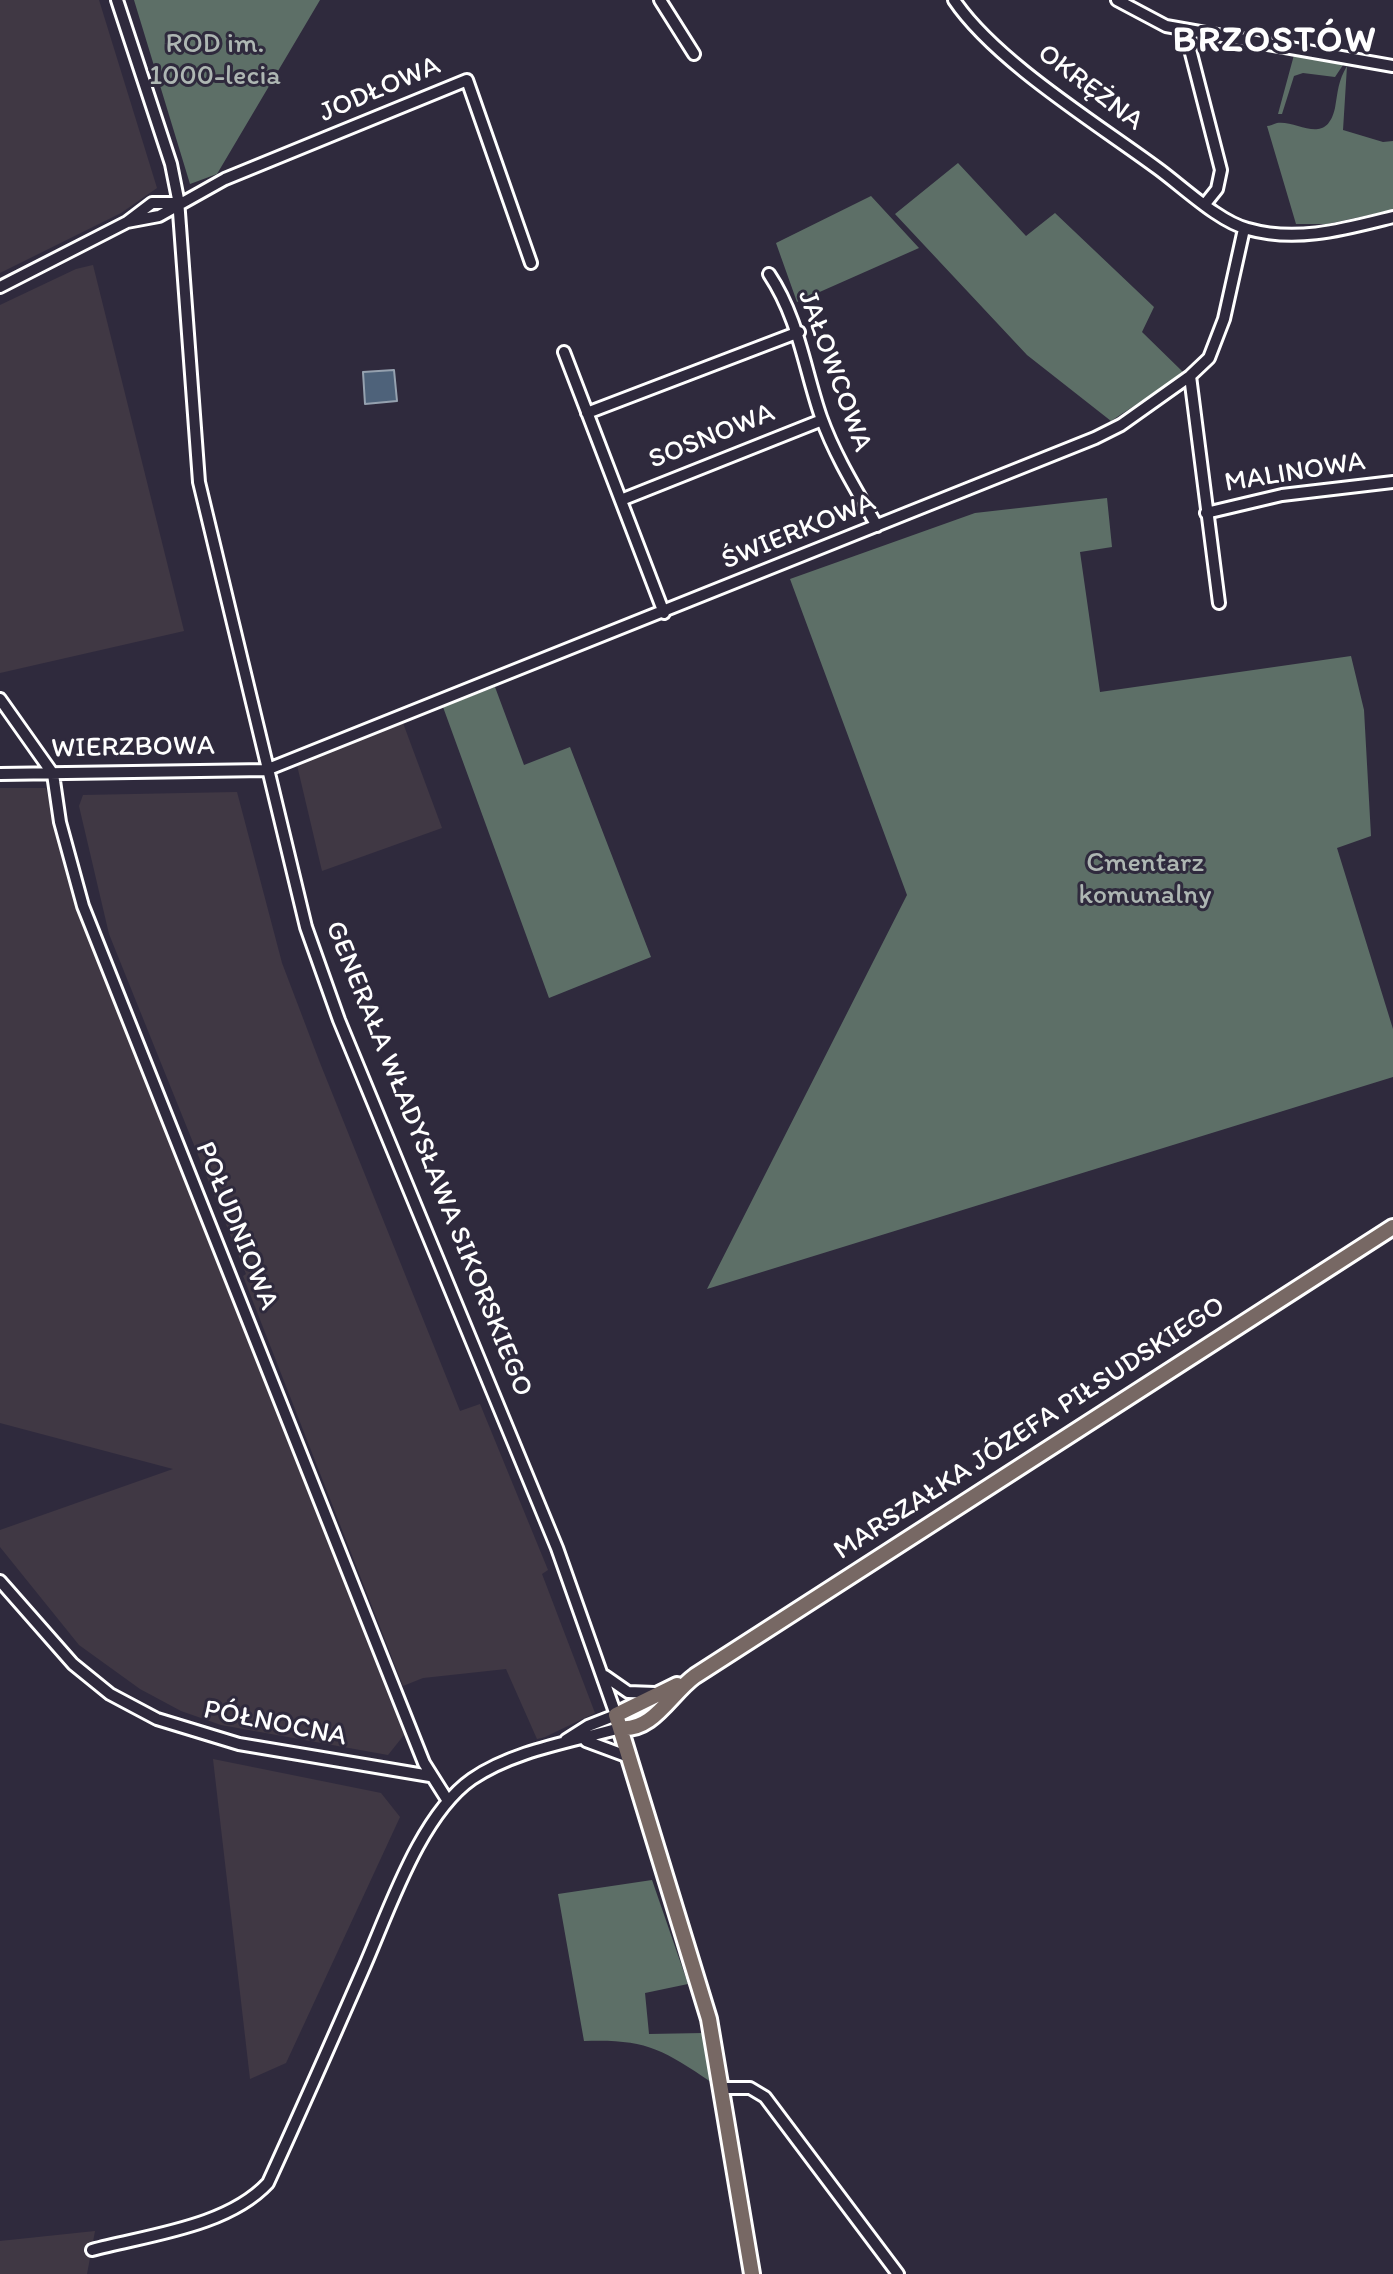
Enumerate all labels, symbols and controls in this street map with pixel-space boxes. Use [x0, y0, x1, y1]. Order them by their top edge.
district label: BRZOSTÓW [1172, 20, 1378, 64]
park label: ROD im. 1000-lecia [149, 28, 281, 94]
street label: OKRĘŻNA [1030, 37, 1150, 139]
street label: JODŁOWA [314, 49, 446, 131]
street label: JAŁOWCOWA [789, 286, 879, 456]
street label: SOSNOWA [644, 397, 780, 477]
street label: MALINOWA [1222, 445, 1368, 501]
street label: ŚWIERKOWA [717, 486, 881, 578]
street label: WIERZBOWA [51, 730, 215, 766]
park label: Cmentarz komunalny [1079, 847, 1211, 913]
street label: GENERAŁA WŁADYSŁAWA SIKORSKIEGO [317, 916, 539, 1402]
street label: POŁUDNIOWA [187, 1137, 285, 1315]
street label: MARSZAŁKA JÓZEFA PIŁSUDSKIEGO [828, 1290, 1232, 1568]
street label: PÓŁNOCNA [201, 1694, 349, 1754]

